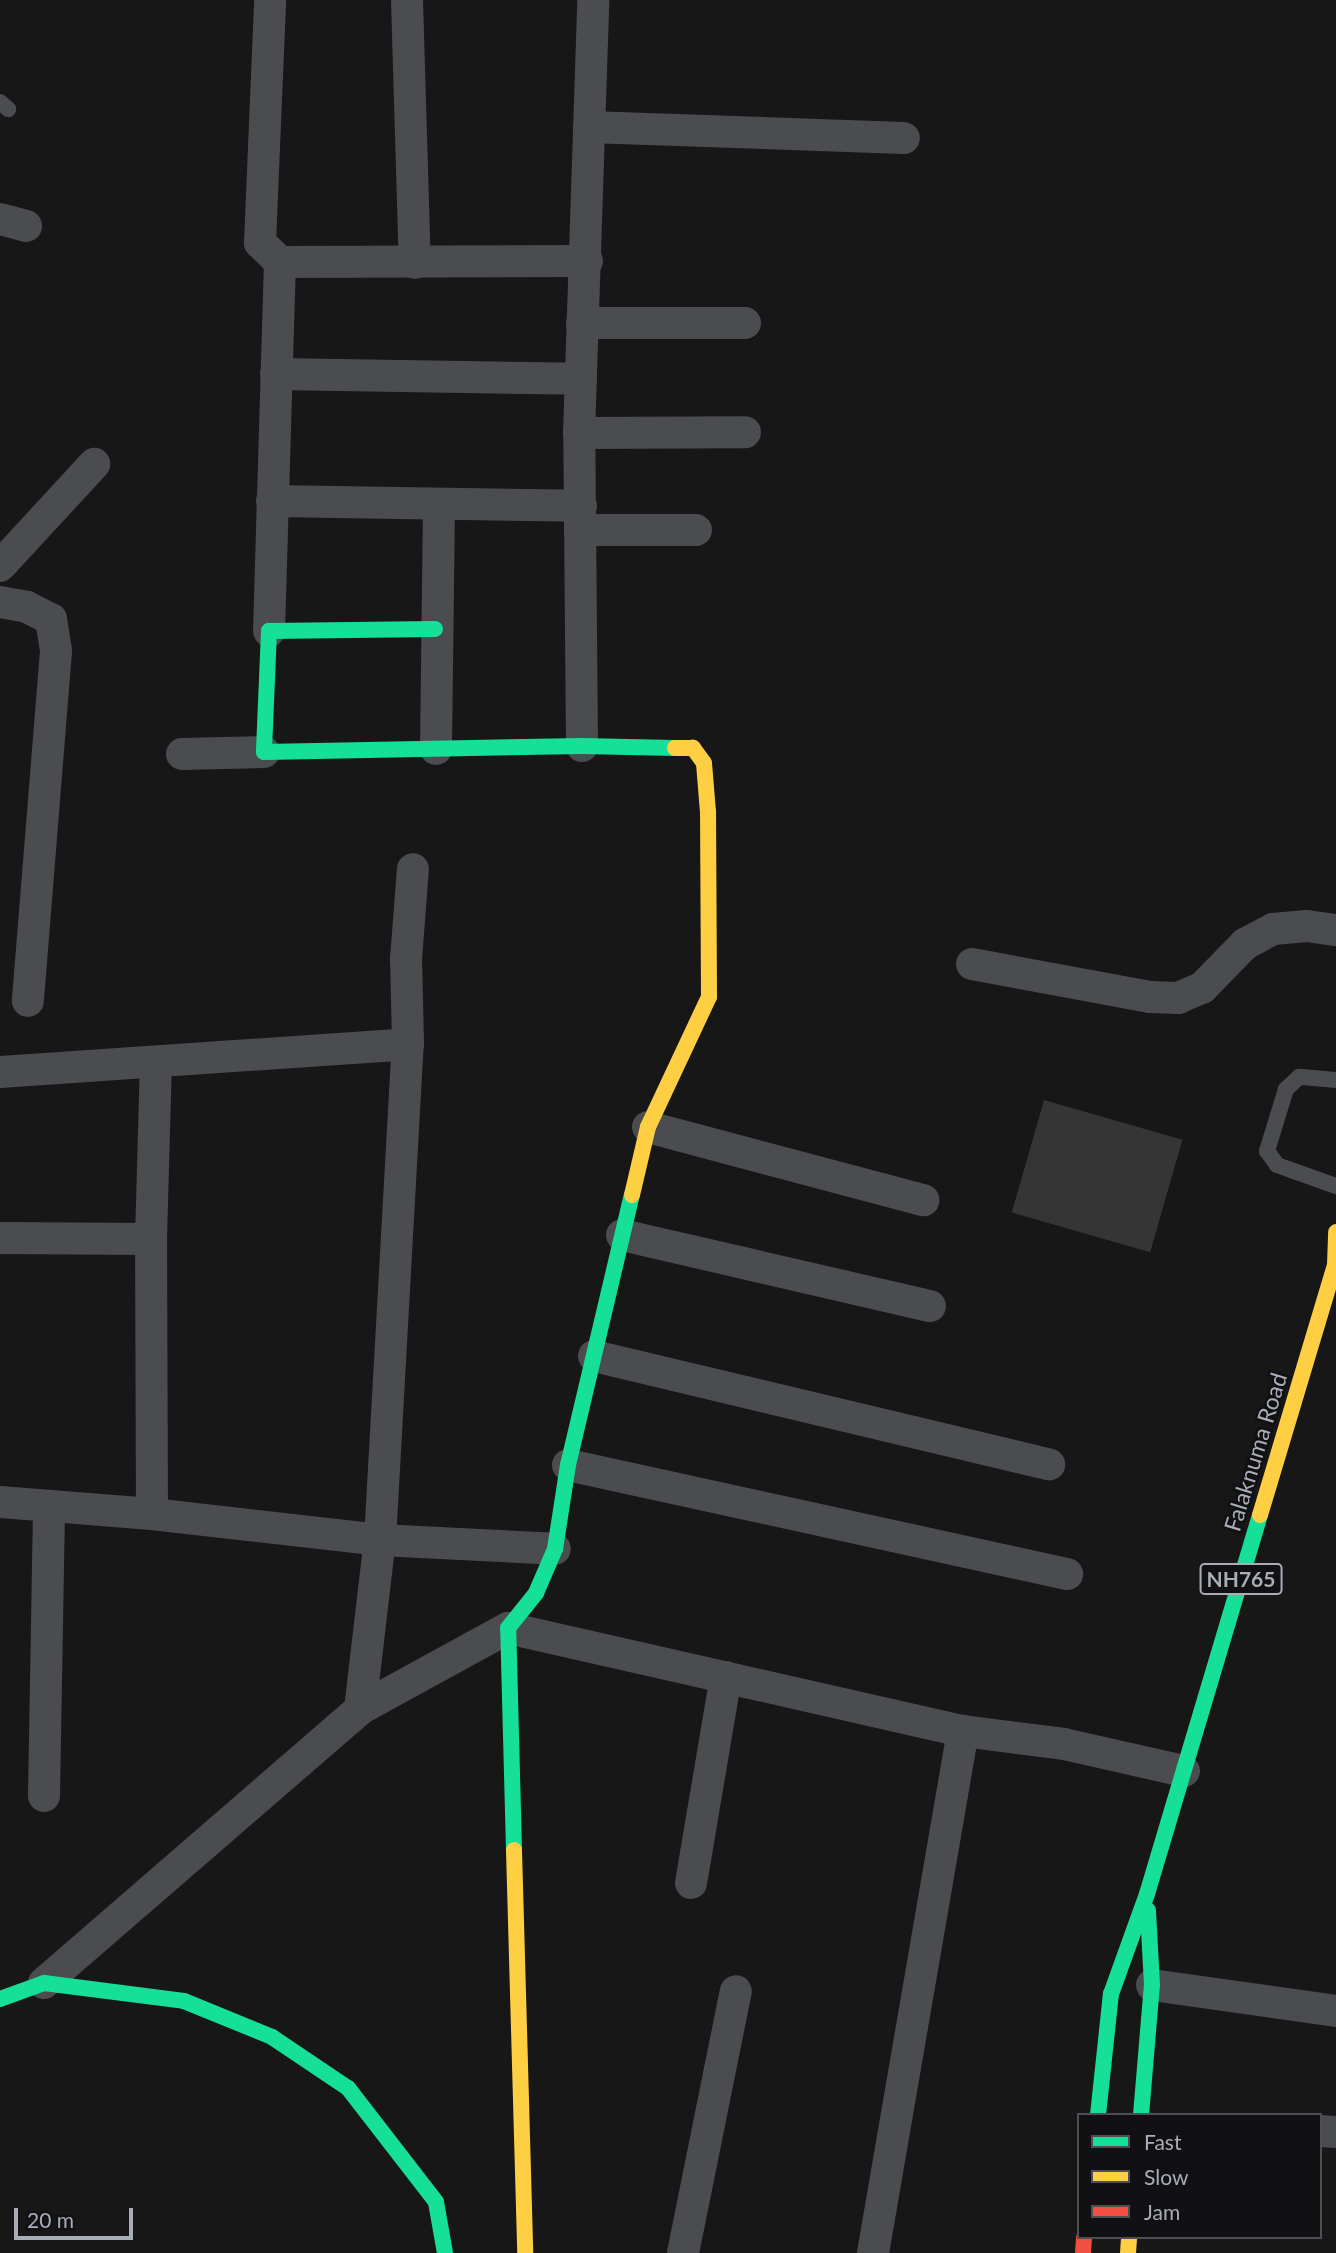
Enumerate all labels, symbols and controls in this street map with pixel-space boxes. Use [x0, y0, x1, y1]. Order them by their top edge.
street label: Falaknuma Road [1218, 1369, 1292, 1535]
road number: NH765 [1199, 1562, 1283, 1596]
legend [1077, 2113, 1322, 2239]
text: Fast [1144, 2129, 1181, 2154]
text: Slow [1144, 2164, 1188, 2189]
scale bar [18, 2194, 136, 2238]
text: Jam [1144, 2199, 1180, 2224]
text: 20 m [27, 2207, 74, 2232]

